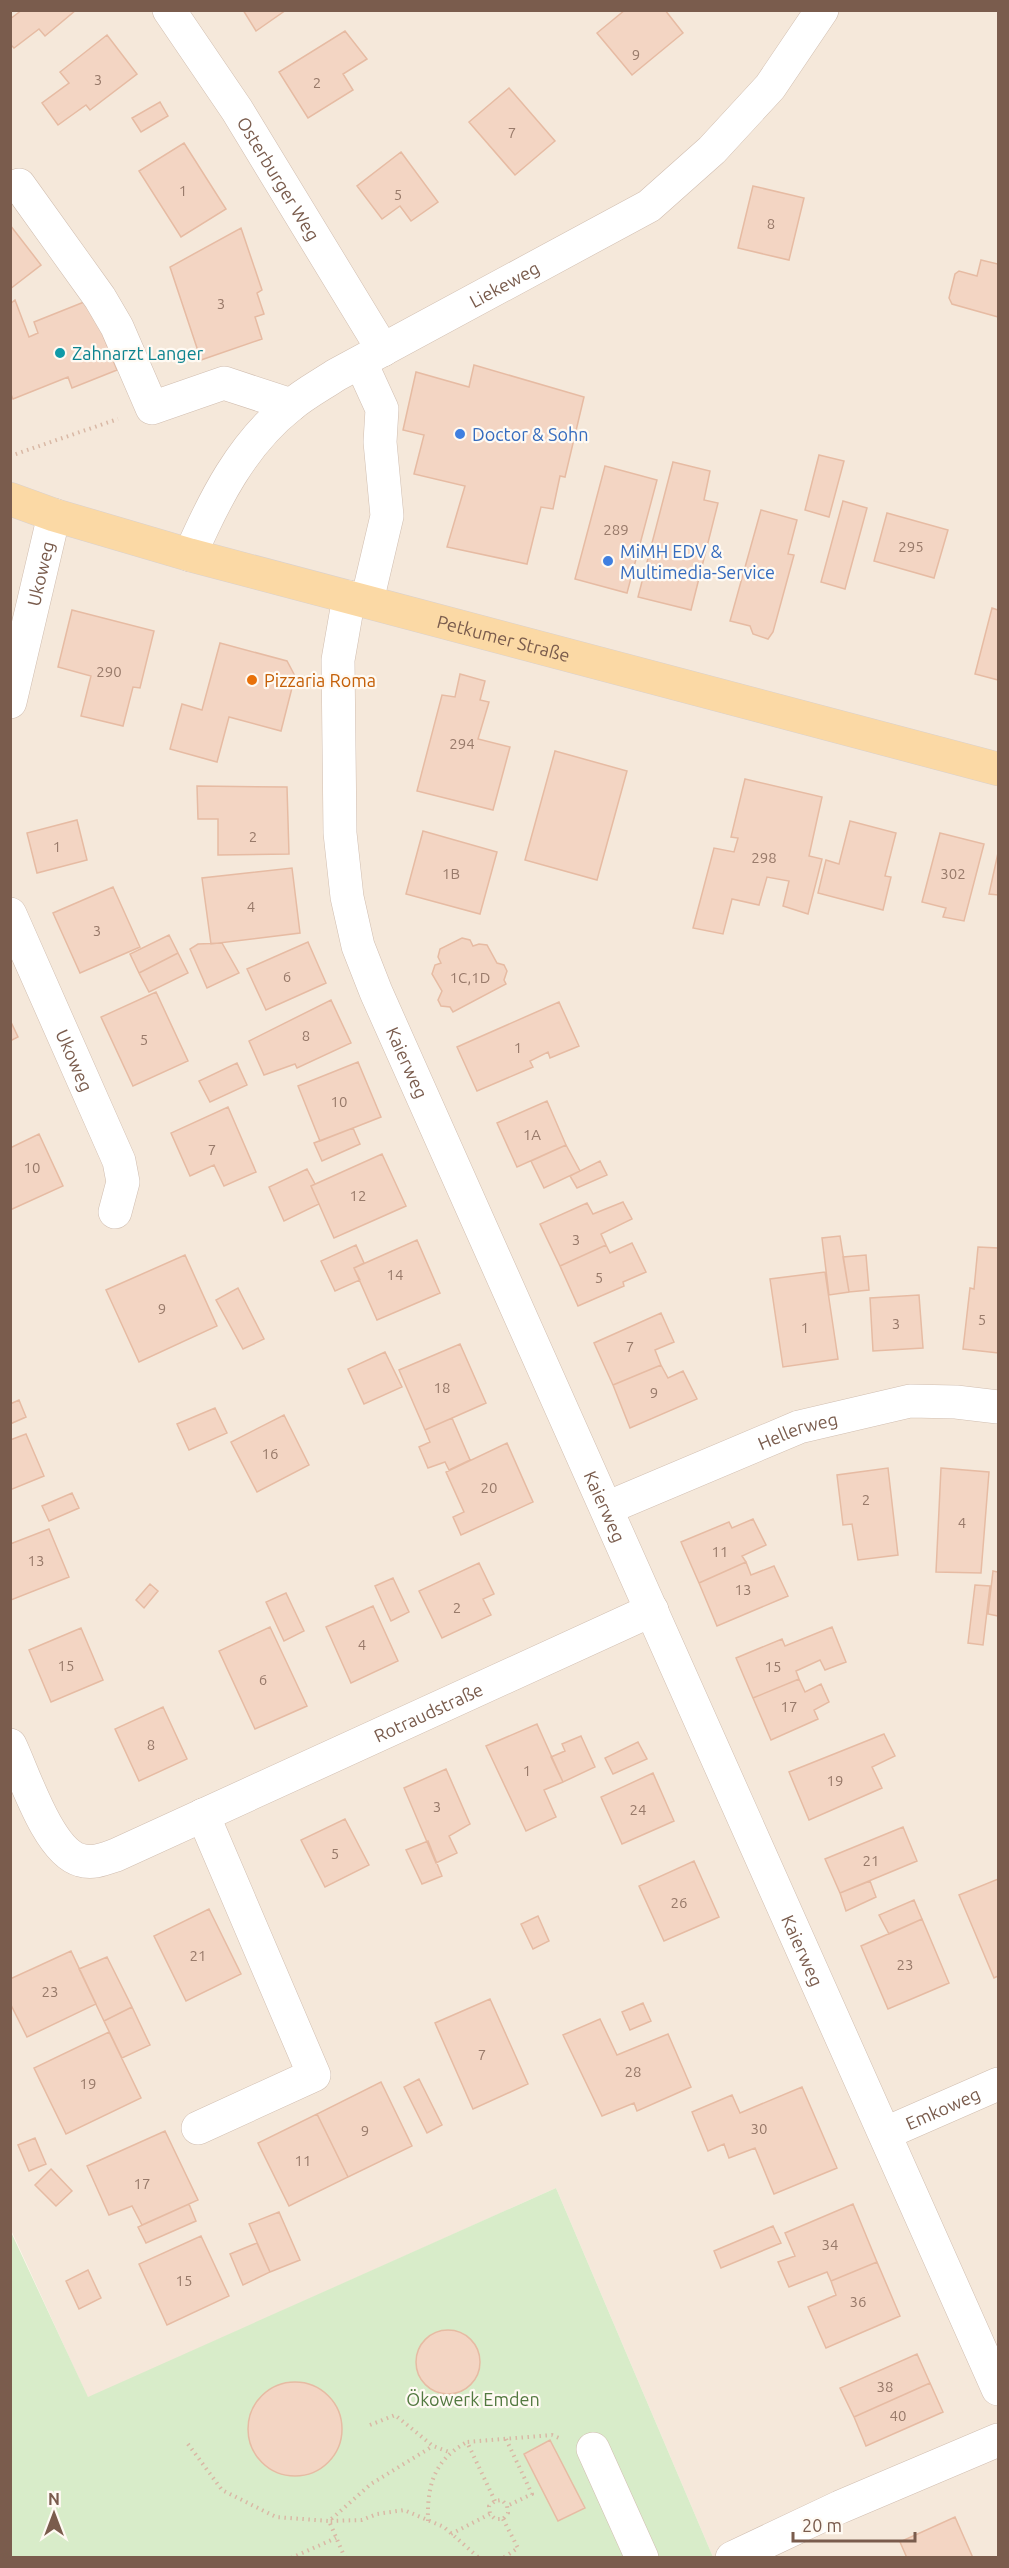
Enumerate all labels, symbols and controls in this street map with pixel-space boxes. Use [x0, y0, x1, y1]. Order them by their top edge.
house number: 9 [632, 46, 640, 63]
house number: 3 [94, 71, 102, 88]
house number: 2 [313, 74, 321, 91]
street label: Osterburger Weg [233, 113, 324, 244]
house number: 7 [508, 124, 516, 141]
house number: 1 [179, 182, 187, 199]
house number: 5 [394, 186, 402, 203]
house number: 8 [767, 215, 775, 232]
street label: Liekeweg [466, 257, 543, 311]
house number: 3 [217, 295, 225, 312]
place label: Zahnarzt Langer [72, 343, 204, 363]
marker: Zahnarzt Langer [53, 346, 67, 360]
place label: Doctor & Sohn [472, 424, 589, 444]
marker: Doctor & Sohn [453, 427, 467, 441]
house number: 289 [603, 521, 629, 538]
house number: 295 [898, 538, 924, 555]
street label: Ukoweg [23, 539, 58, 608]
place label: MiMH EDV & Multimedia-Service [620, 541, 775, 582]
marker: MiMH EDV & Multimedia-Service [601, 554, 615, 568]
street label: Petkumer Straße [435, 611, 572, 665]
house number: 290 [96, 663, 122, 680]
place label: Pizzaria Roma [264, 670, 376, 690]
marker: Pizzaria Roma [245, 673, 259, 687]
house number: 294 [449, 735, 475, 752]
house number: 2 [249, 828, 257, 845]
house number: 1 [53, 838, 61, 855]
house number: 298 [751, 849, 777, 866]
house number: 1B [442, 865, 460, 882]
house number: 302 [940, 865, 966, 882]
house number: 4 [247, 898, 255, 915]
house number: 3 [93, 922, 101, 939]
house number: 6 [283, 968, 291, 985]
house number: 1C,1D [450, 969, 490, 986]
street label: Kaierweg [383, 1024, 432, 1101]
street label: Ukoweg [52, 1026, 97, 1095]
house number: 8 [302, 1027, 310, 1044]
house number: 5 [140, 1031, 148, 1048]
house number: 1 [514, 1039, 522, 1056]
house number: 10 [331, 1093, 347, 1110]
house number: 1A [523, 1126, 541, 1143]
house number: 7 [208, 1141, 216, 1158]
house number: 10 [24, 1159, 40, 1176]
house number: 12 [350, 1187, 366, 1204]
house number: 3 [572, 1231, 580, 1248]
house number: 14 [387, 1266, 403, 1283]
house number: 5 [595, 1269, 603, 1286]
house number: 9 [158, 1300, 166, 1317]
house number: 5 [978, 1311, 986, 1328]
house number: 3 [892, 1315, 900, 1332]
house number: 1 [801, 1319, 809, 1336]
house number: 7 [626, 1338, 634, 1355]
house number: 18 [434, 1379, 450, 1396]
house number: 9 [650, 1384, 658, 1401]
street label: Hellerweg [755, 1408, 840, 1453]
house number: 16 [262, 1445, 278, 1462]
street label: Kaierweg [580, 1468, 630, 1545]
house number: 20 [481, 1479, 497, 1496]
house number: 2 [862, 1491, 870, 1508]
house number: 4 [958, 1514, 966, 1531]
house number: 11 [712, 1543, 728, 1560]
house number: 13 [28, 1552, 44, 1569]
house number: 13 [735, 1581, 751, 1598]
house number: 2 [453, 1599, 461, 1616]
house number: 4 [358, 1636, 366, 1653]
house number: 15 [58, 1657, 74, 1674]
house number: 15 [765, 1658, 781, 1675]
house number: 6 [259, 1671, 267, 1688]
street label: Rotraudstraße [371, 1679, 486, 1746]
house number: 17 [781, 1698, 797, 1715]
house number: 8 [147, 1736, 155, 1753]
house number: 1 [523, 1762, 531, 1779]
house number: 19 [827, 1772, 843, 1789]
house number: 3 [433, 1798, 441, 1815]
house number: 24 [630, 1801, 646, 1818]
house number: 5 [331, 1845, 339, 1862]
house number: 21 [863, 1852, 879, 1869]
house number: 26 [671, 1894, 687, 1911]
street label: Kaierweg [778, 1912, 827, 1989]
house number: 21 [190, 1947, 206, 1964]
house number: 23 [897, 1956, 913, 1973]
house number: 23 [42, 1983, 58, 2000]
house number: 7 [478, 2046, 486, 2063]
house number: 28 [625, 2063, 641, 2080]
house number: 19 [80, 2075, 96, 2092]
street label: Emkoweg [903, 2083, 983, 2133]
house number: 30 [751, 2120, 767, 2137]
house number: 9 [361, 2122, 369, 2139]
house number: 11 [295, 2152, 311, 2169]
house number: 17 [134, 2175, 150, 2192]
house number: 34 [822, 2236, 838, 2253]
house number: 15 [176, 2272, 192, 2289]
house number: 36 [850, 2293, 866, 2310]
house number: 38 [877, 2378, 893, 2395]
park label: Ökowerk Emden [406, 2389, 540, 2409]
house number: 40 [890, 2407, 906, 2424]
north arrow [24, 2484, 84, 2544]
text: N [48, 2490, 60, 2508]
scale bar [793, 2505, 914, 2543]
text: 20 m [802, 2515, 842, 2535]

